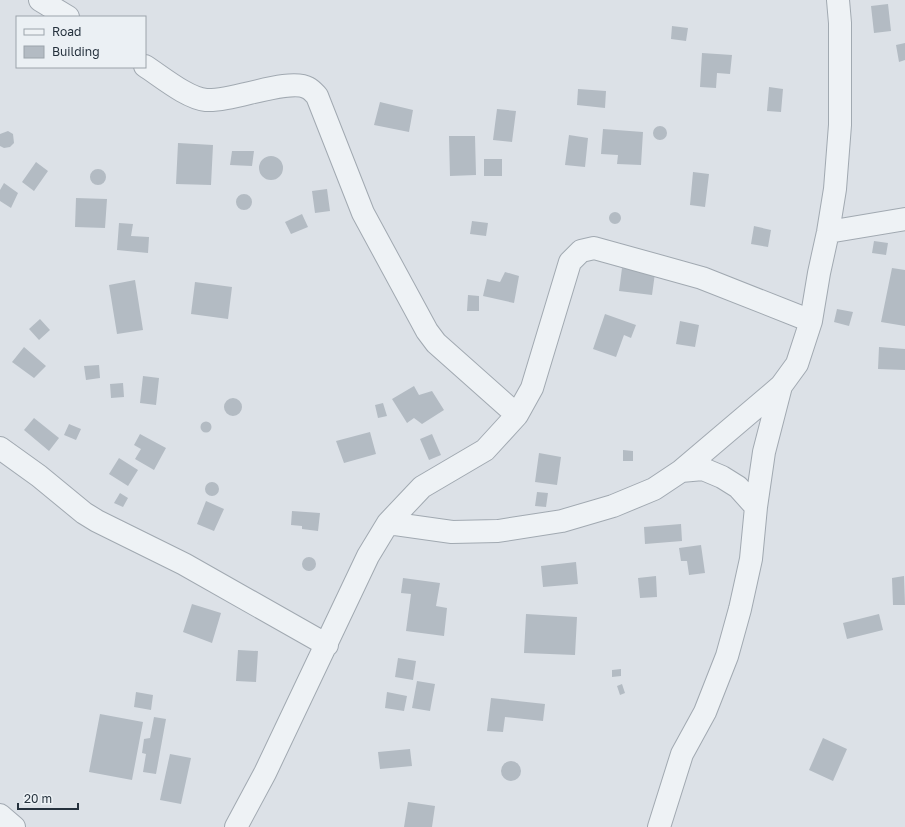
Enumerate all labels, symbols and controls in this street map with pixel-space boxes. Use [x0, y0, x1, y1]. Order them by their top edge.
legend [16, 16, 146, 68]
text: Road [52, 24, 81, 39]
text: Building [52, 44, 100, 59]
scale bar [18, 785, 78, 811]
text: 20 m [24, 791, 52, 806]

